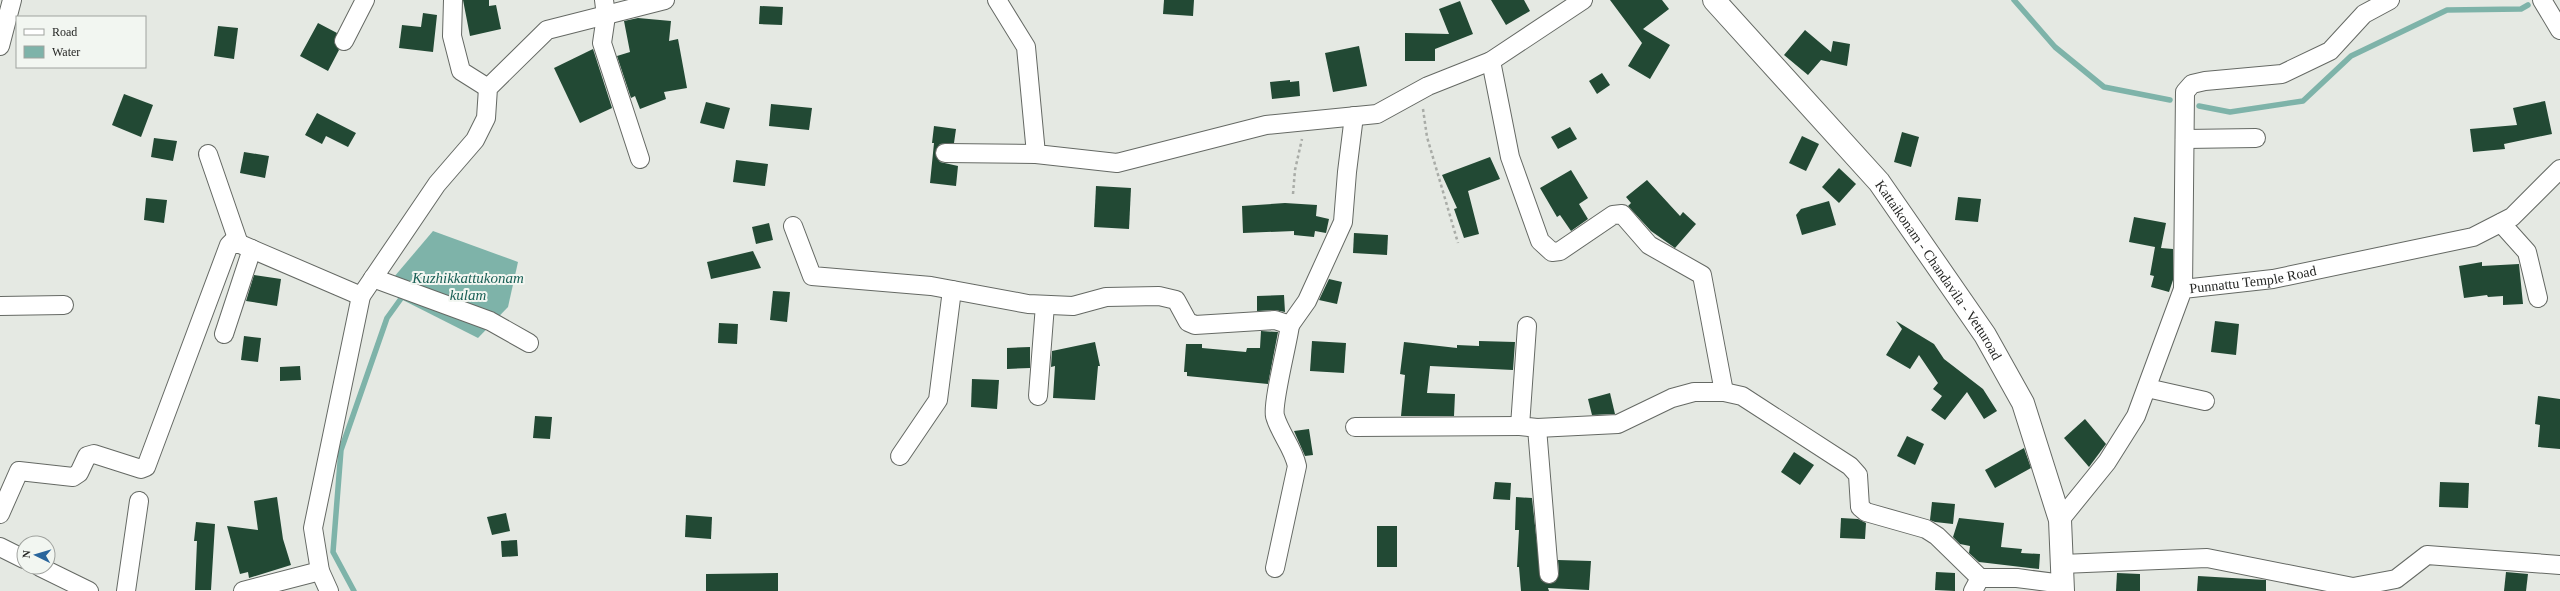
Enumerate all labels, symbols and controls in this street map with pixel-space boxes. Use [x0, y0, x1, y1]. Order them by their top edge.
legend [16, 16, 146, 68]
text: Road [52, 25, 77, 39]
text: Water [52, 45, 80, 59]
street label: Kattaikonam - Chandavila - Vetturoad [1872, 178, 2004, 363]
street label: Punnattu Temple Road [2189, 263, 2318, 296]
water label: Kuzhikkattukonam kulam [411, 270, 524, 303]
north arrow [16, 535, 56, 575]
text: N [20, 550, 32, 559]

